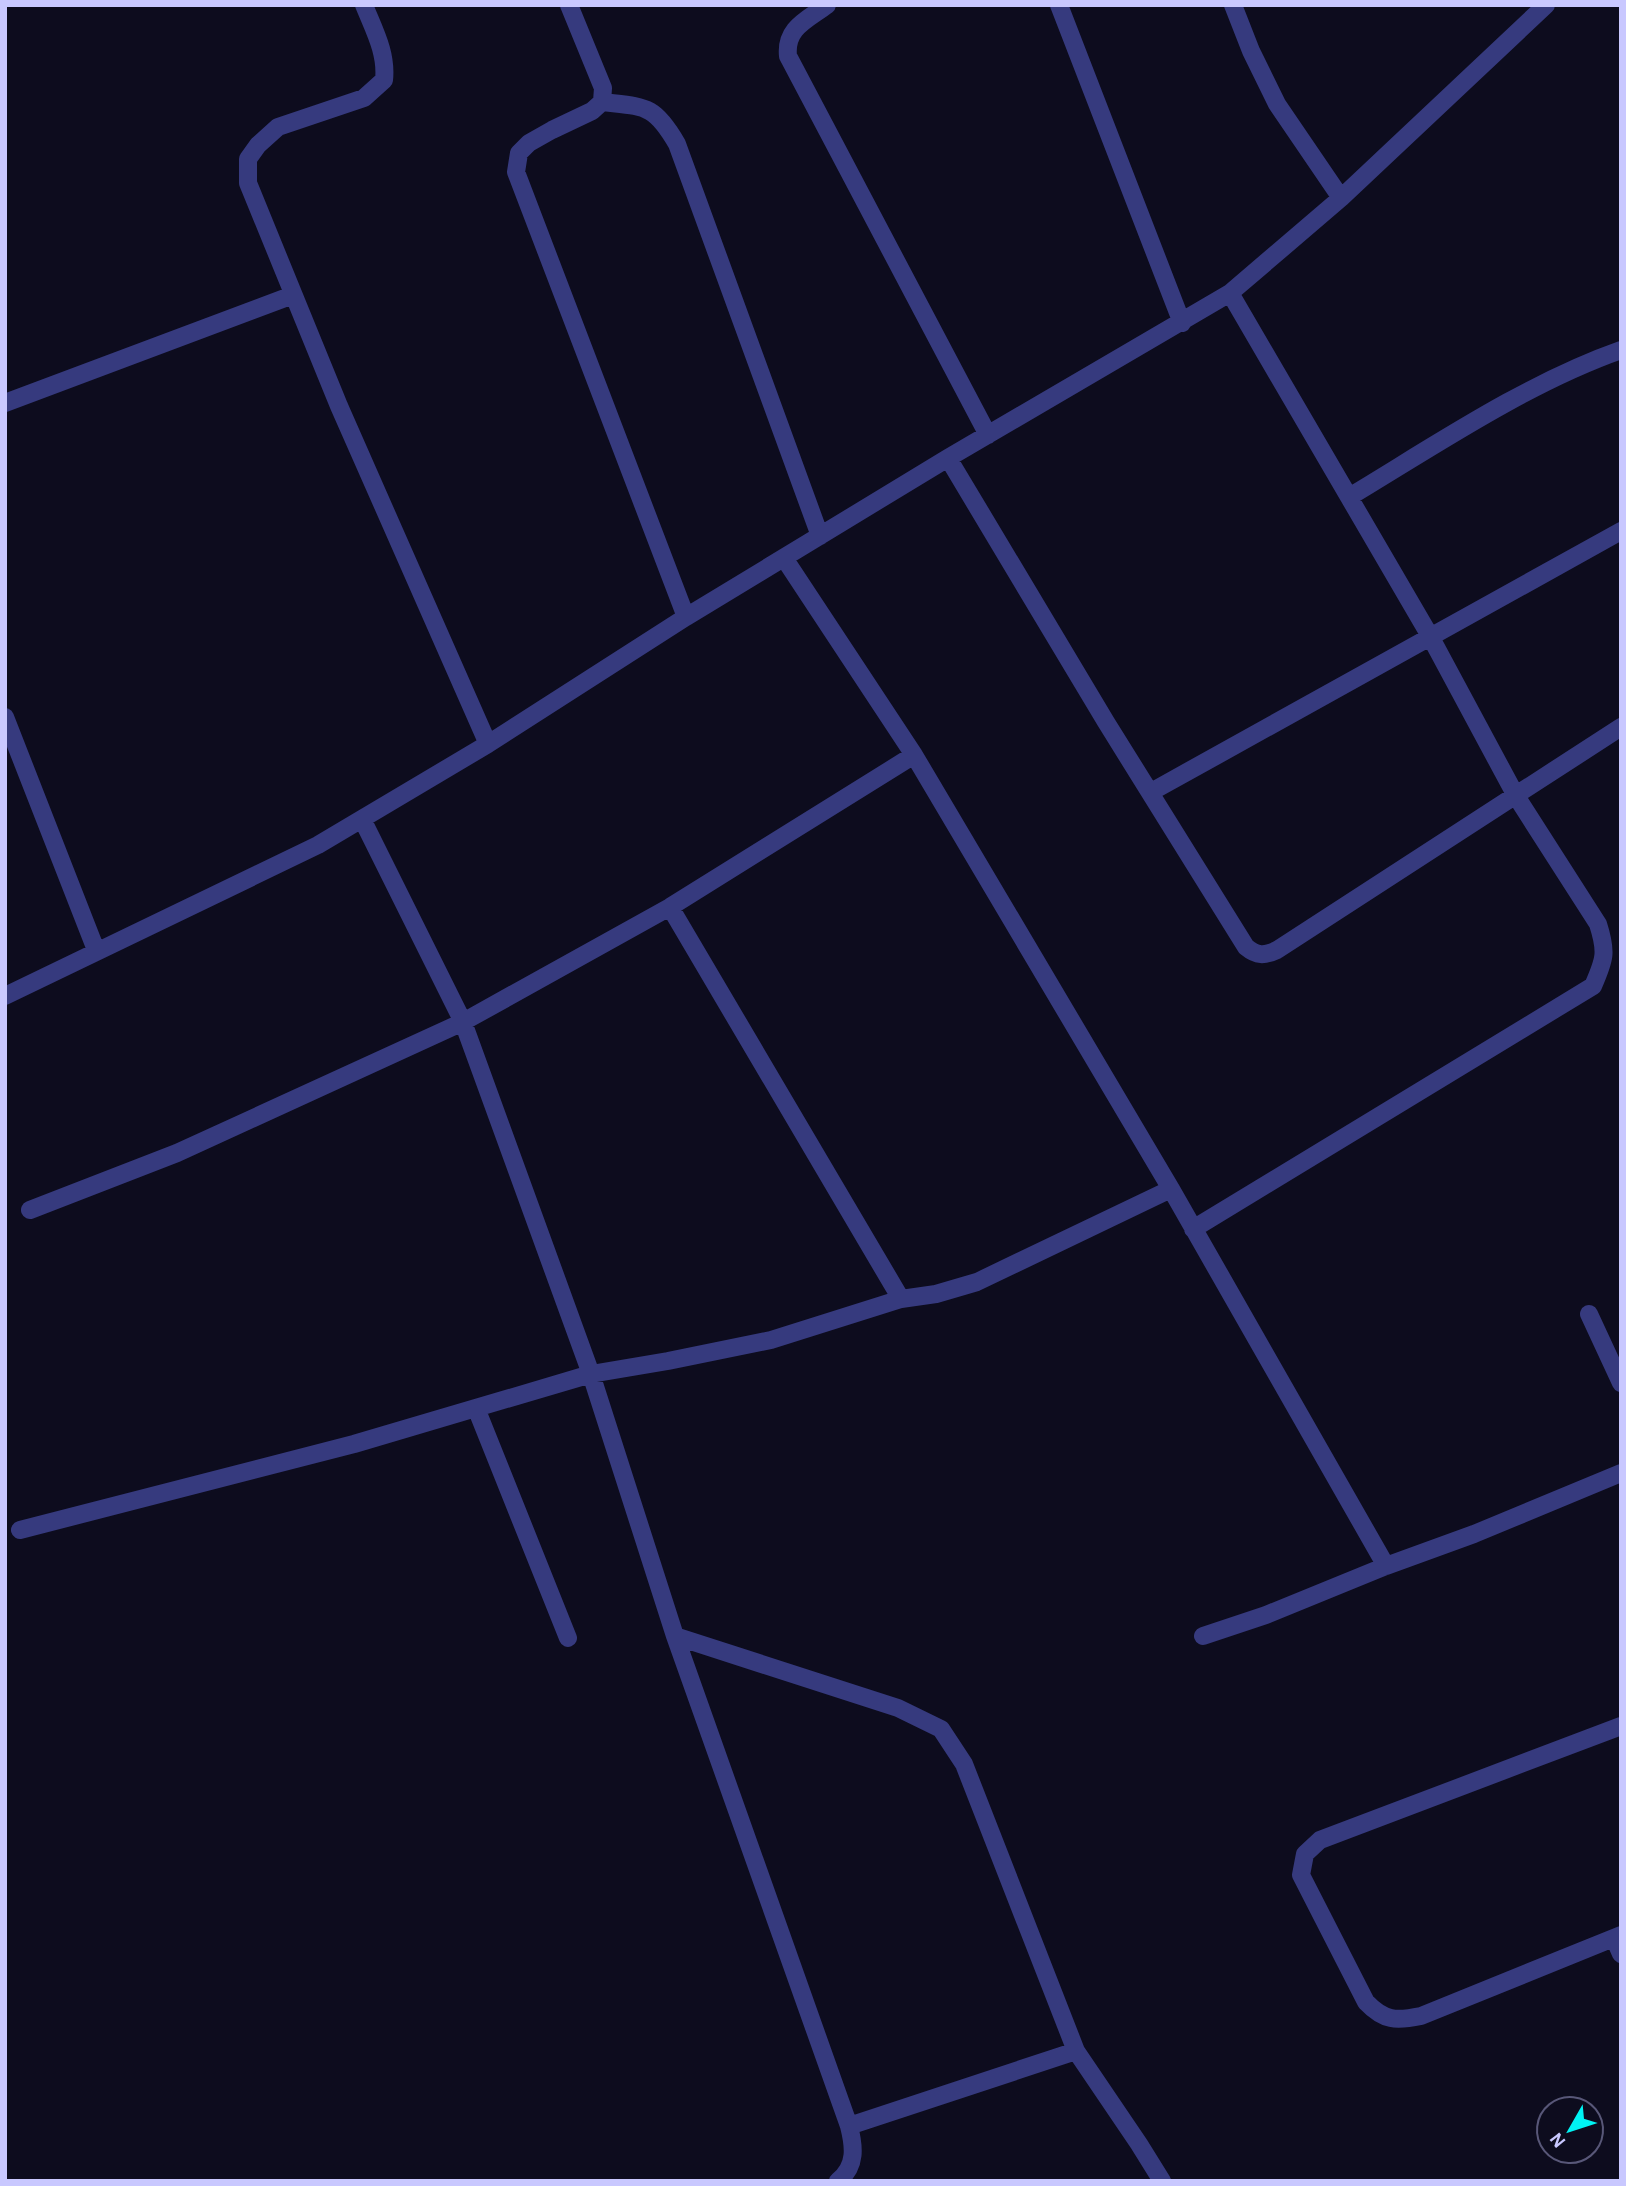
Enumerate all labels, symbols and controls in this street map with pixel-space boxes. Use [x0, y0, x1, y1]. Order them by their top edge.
north arrow [1535, 2095, 1605, 2165]
text: N [1546, 2129, 1569, 2151]

